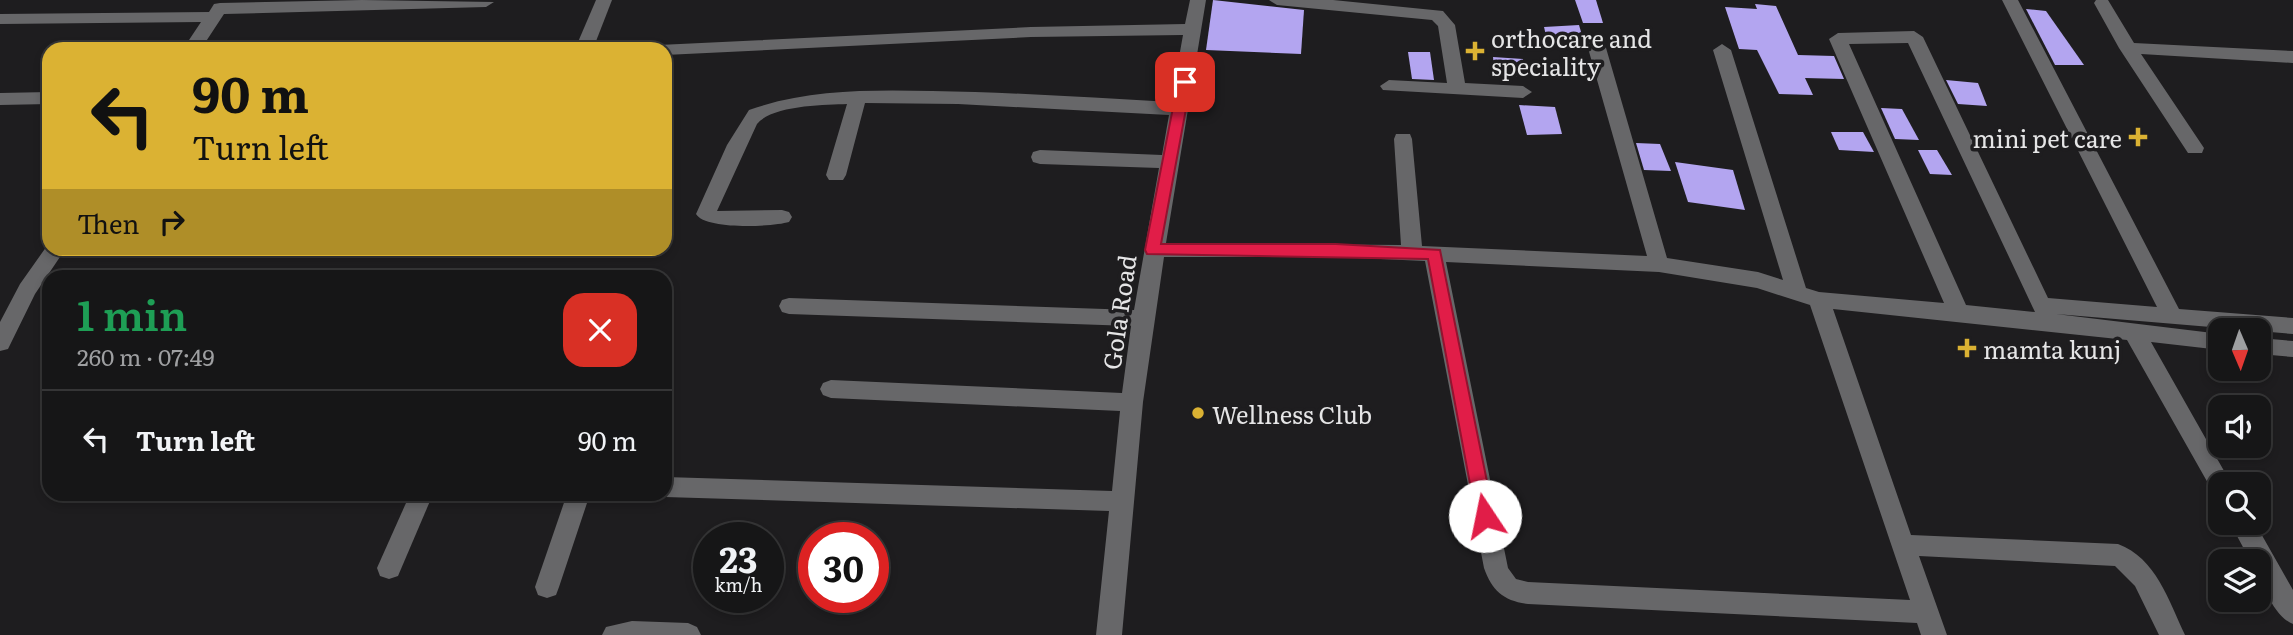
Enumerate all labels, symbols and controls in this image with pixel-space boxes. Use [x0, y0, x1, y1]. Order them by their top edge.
place label: orthocare and speciality [1491, 20, 1652, 83]
marker: orthocare and speciality [1465, 41, 1485, 61]
pin [1155, 52, 1215, 112]
text: 90 m [192, 55, 309, 128]
icon: arrive [1166, 63, 1204, 101]
icon: left [77, 70, 168, 161]
place label: mini pet care [1972, 120, 2122, 155]
text: Turn left [192, 122, 329, 170]
marker: mini pet care [2128, 127, 2148, 147]
text: Then [77, 203, 139, 242]
icon: right [153, 203, 191, 241]
street label: Gola Road [1093, 252, 1143, 372]
text: 1 min [77, 282, 187, 344]
button: close [563, 293, 637, 367]
north arrow [2208, 318, 2272, 382]
map controls [2208, 318, 2271, 612]
place label: mamta kunj [1983, 331, 2121, 366]
marker: mamta kunj [1957, 338, 1977, 358]
text: 260 m · 07:49 [77, 339, 214, 373]
button: sound [2208, 395, 2271, 458]
place label: Wellness Club [1212, 396, 1372, 431]
marker: Wellness Club [1190, 405, 1206, 421]
icon: left [77, 420, 115, 458]
text: Turn left [136, 420, 255, 459]
text: 90 m [578, 420, 637, 459]
button: search [2208, 472, 2271, 535]
position arrow [1448, 479, 1522, 553]
speed limit sign: 30 [798, 522, 889, 613]
text: 23 [719, 532, 758, 584]
button: layers [2208, 549, 2271, 612]
text: km/h [715, 571, 762, 598]

